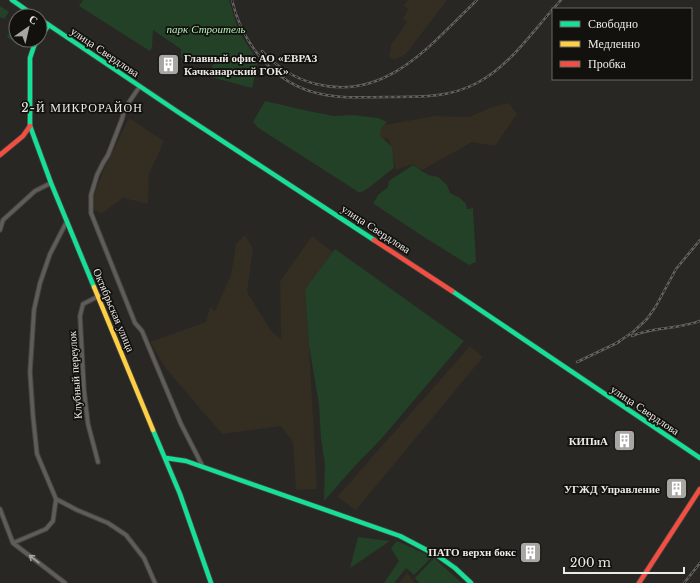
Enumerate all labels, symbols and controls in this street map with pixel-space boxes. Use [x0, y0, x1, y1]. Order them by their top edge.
north arrow [8, 8, 48, 48]
legend [552, 8, 692, 80]
text: С [26, 12, 41, 28]
text: Свободно [588, 16, 638, 31]
park label: парк Строитель [167, 22, 245, 36]
street label: улица Свердлова [68, 24, 142, 80]
text: Медленно [588, 36, 640, 51]
building icon: Главный офис АО «ЕВРАЗ Качканарский ГОК» [155, 51, 181, 77]
place label: Главный офис АО «ЕВРАЗ Качканарский ГОК» [184, 51, 317, 78]
text: Пробка [588, 56, 626, 71]
district label: 2-Й МИКРОРАЙОН [21, 100, 143, 115]
street label: улица Свердлова [339, 201, 413, 257]
street label: Октябрьская улица [90, 266, 138, 354]
street label: Клубный переулок [65, 330, 85, 420]
street label: улица Свердлова [608, 382, 682, 438]
building icon: КИПиА [611, 428, 637, 454]
place label: КИПиА [569, 434, 608, 448]
building icon: УГЖД Управление [663, 476, 689, 502]
place label: УГЖД Управление [564, 482, 660, 496]
building icon: ПАТО верхн бокс [518, 539, 544, 565]
place label: ПАТО верхн бокс [428, 545, 516, 559]
scale bar [564, 549, 684, 575]
one-way arrow [28, 555, 39, 564]
text: 200 m [570, 555, 611, 570]

